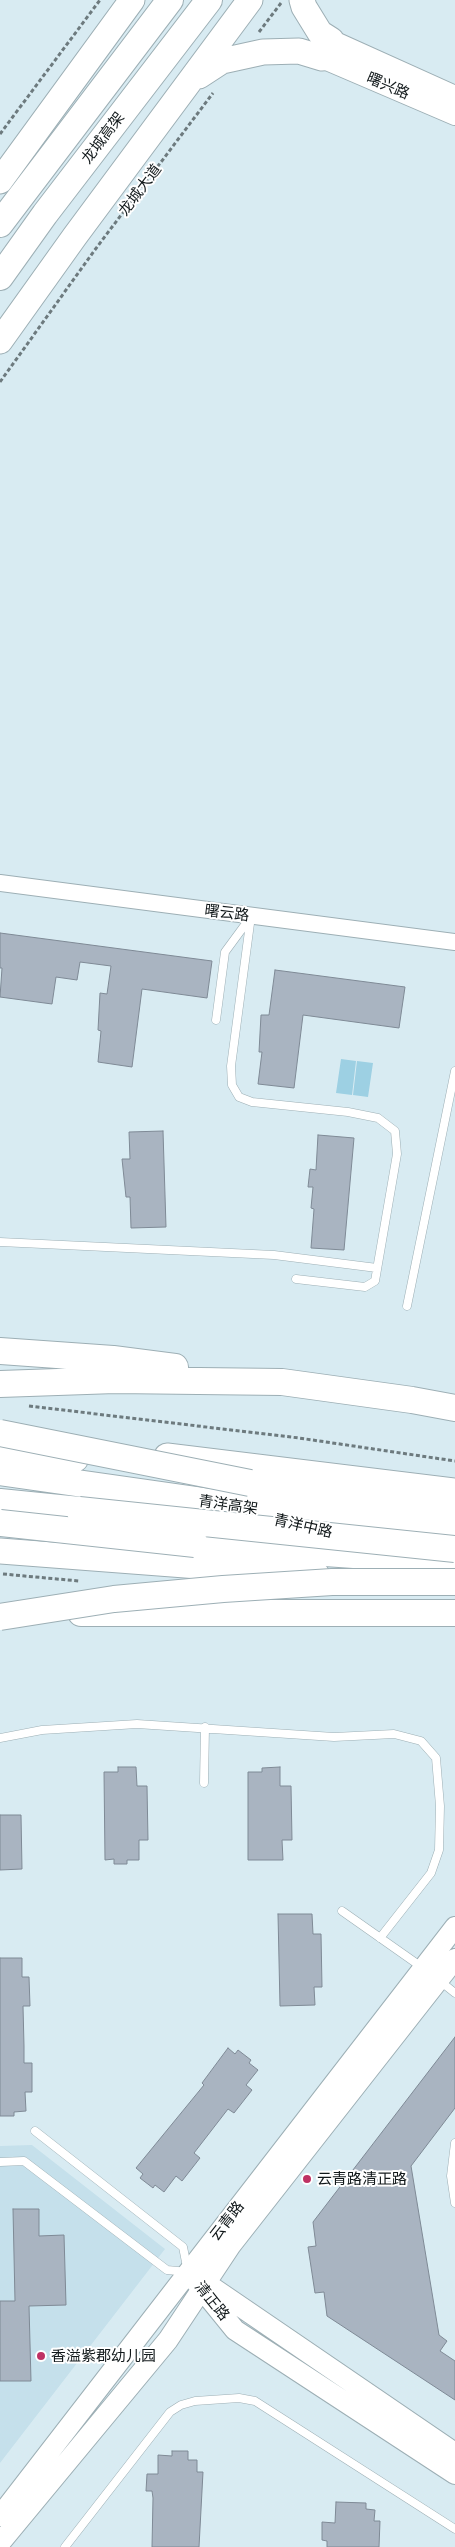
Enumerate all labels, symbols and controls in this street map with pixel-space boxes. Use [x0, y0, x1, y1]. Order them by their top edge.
street label: 曙兴路 [364, 69, 412, 103]
street label: 龙城高架 [78, 109, 128, 167]
street label: 龙城大道 [115, 161, 165, 219]
street label: 曙云路 [204, 901, 250, 925]
street label: 青洋高架 [197, 1492, 259, 1518]
street label: 青洋中路 [272, 1510, 334, 1542]
place label: 云青路清正路 [317, 2170, 407, 2188]
marker: 云青路清正路 [301, 2173, 313, 2185]
street label: 云青路 [206, 2198, 248, 2244]
street label: 清正路 [191, 2278, 233, 2324]
place label: 香溢紫郡幼儿园 [51, 2347, 156, 2365]
marker: 香溢紫郡幼儿园 [35, 2350, 47, 2362]

